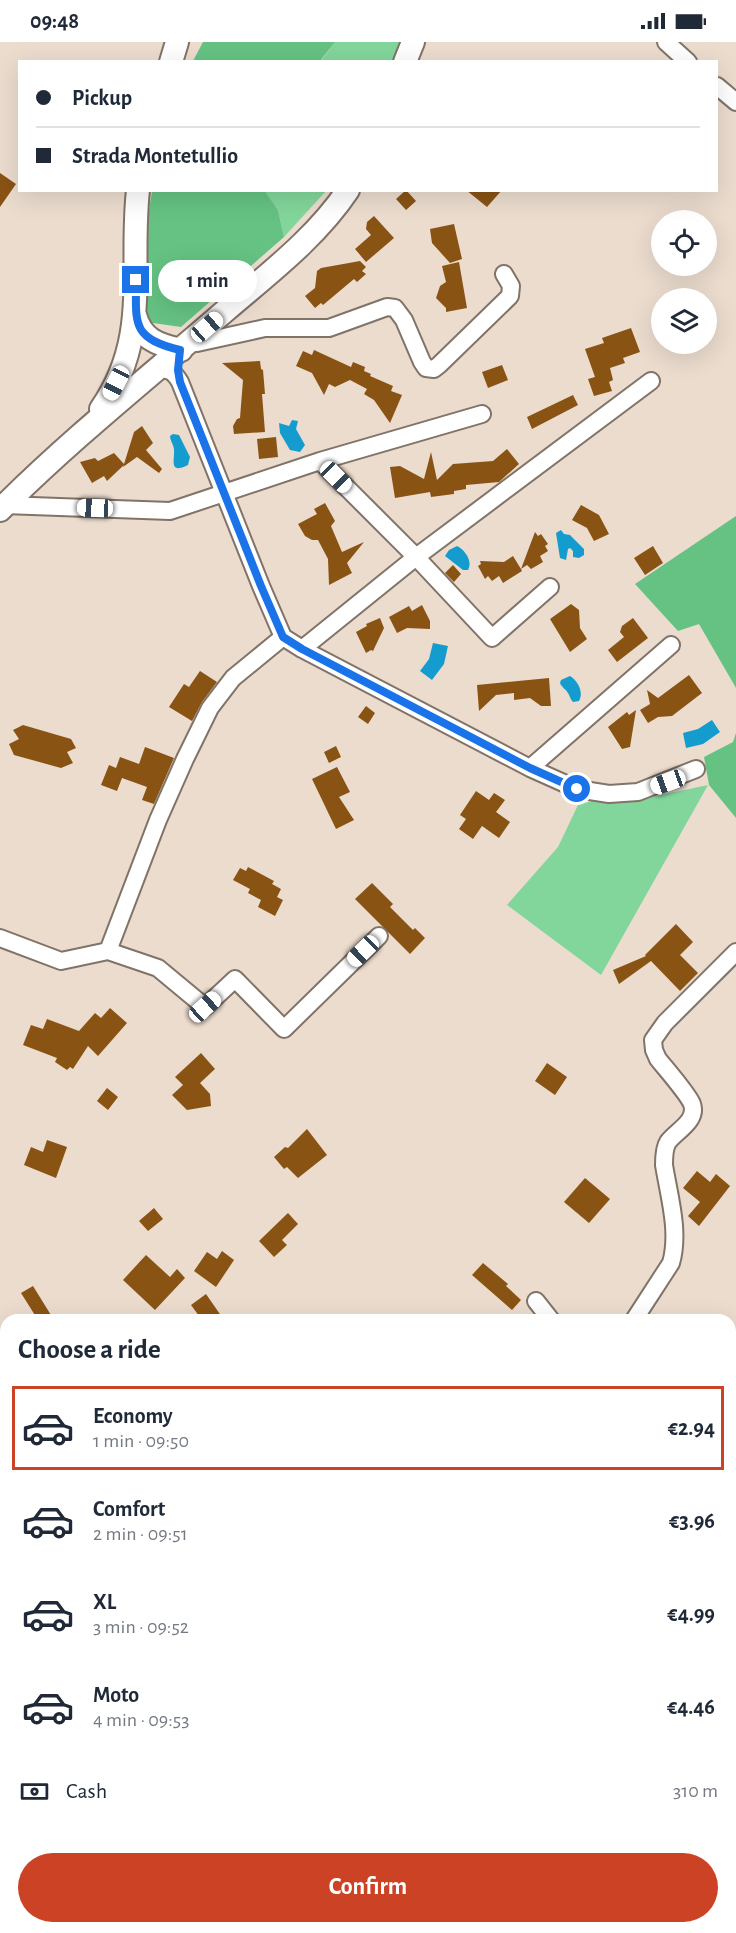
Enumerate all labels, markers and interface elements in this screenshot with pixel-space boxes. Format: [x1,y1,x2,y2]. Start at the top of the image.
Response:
text: 09:48 [30,10,79,32]
text: Pickup [72,87,132,109]
text: Strada Montetullio [72,145,238,167]
map controls [651,210,717,354]
button: locate [651,210,717,276]
callout: 1 min [157,259,256,301]
route end [122,266,149,293]
text: 1 min [186,271,229,291]
button: layers [651,288,717,354]
car [188,308,226,346]
car [100,363,132,403]
car [317,458,355,496]
car [77,498,113,518]
car [648,767,688,797]
route start [563,775,590,802]
car [344,932,382,970]
car [186,988,224,1026]
text: Choose a ride [18,1336,161,1363]
icon: car [21,1401,75,1455]
text: Economy [93,1405,173,1427]
text: €2.94 [668,1417,715,1439]
text: 1 min · 09:50 [93,1431,189,1451]
icon: car [21,1494,75,1548]
text: Comfort [93,1498,165,1520]
text: €3.96 [669,1510,715,1532]
text: 2 min · 09:51 [93,1524,188,1544]
icon: car [21,1587,75,1641]
text: XL [93,1591,116,1613]
text: €4.99 [667,1603,715,1625]
text: 3 min · 09:52 [93,1617,189,1637]
icon: car [21,1680,75,1734]
text: Moto [93,1684,139,1706]
text: €4.46 [667,1696,715,1718]
text: 4 min · 09:53 [93,1710,189,1730]
icon: cash [18,1775,51,1808]
text: Cash [66,1780,107,1802]
text: 310 m [673,1781,718,1801]
button: Confirm [18,1853,718,1922]

